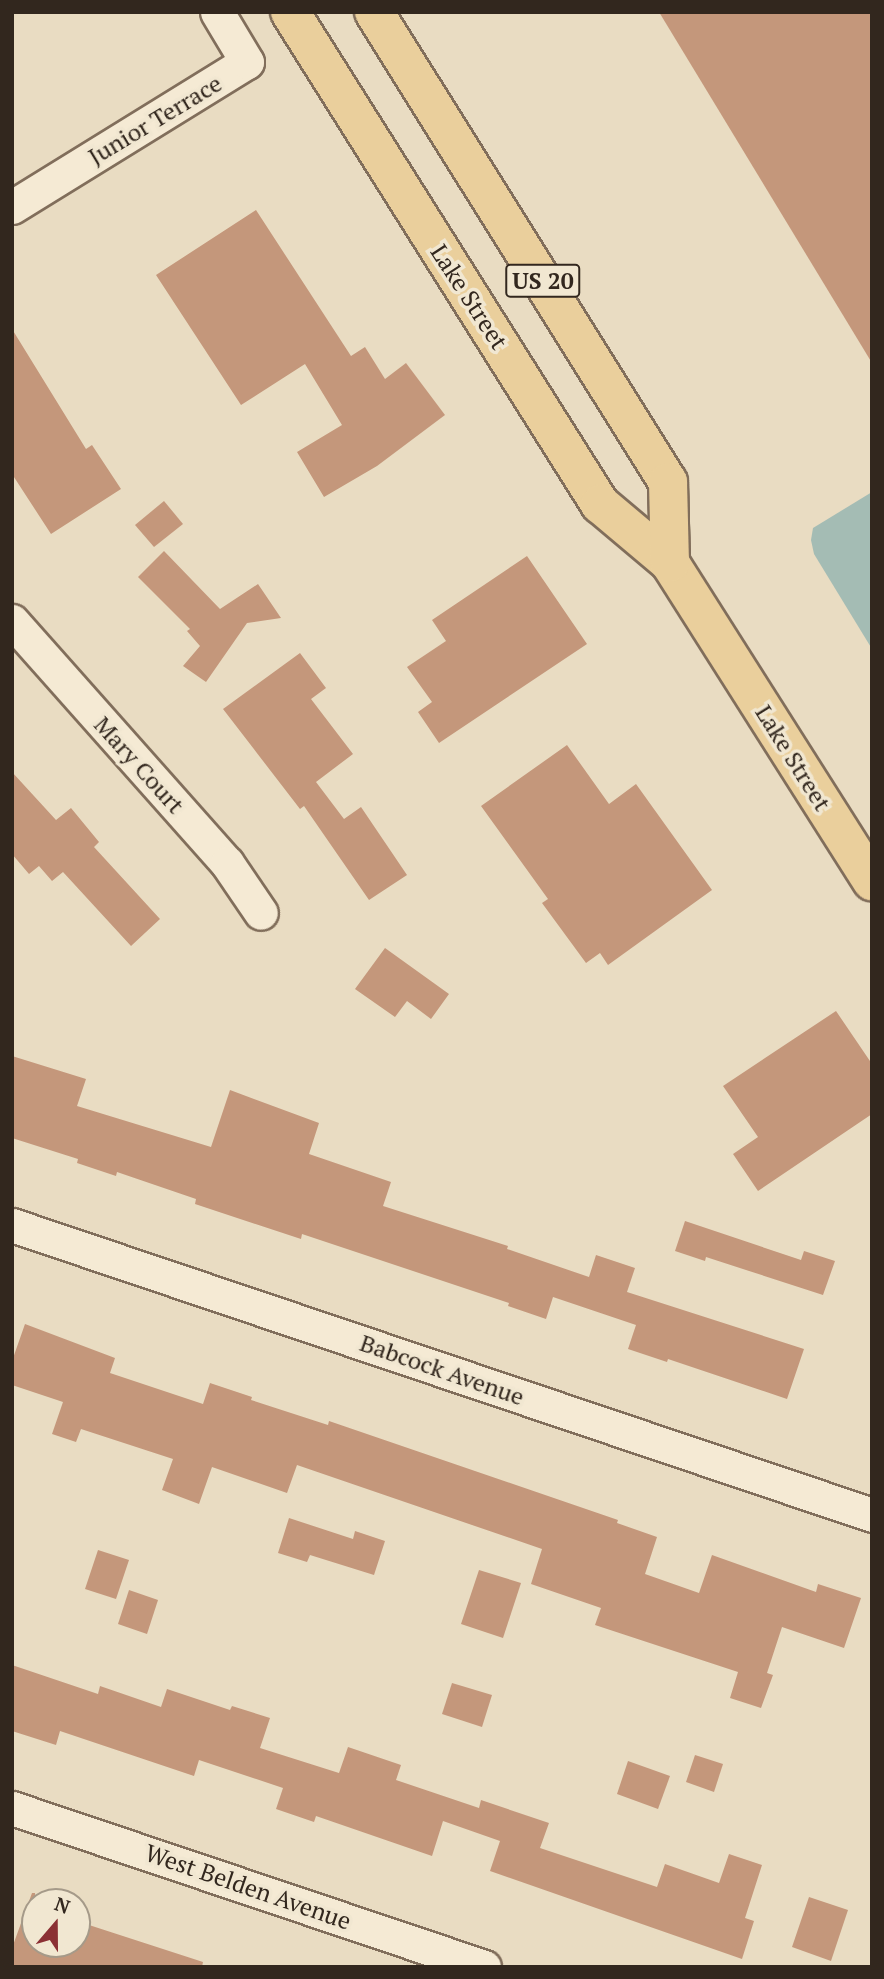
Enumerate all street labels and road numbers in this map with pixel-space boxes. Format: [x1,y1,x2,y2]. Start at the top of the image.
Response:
street label: Junior Terrace [83,69,227,171]
street label: Lake Street [424,239,514,355]
road number: US 20 [504,262,582,300]
street label: Lake Street [749,700,837,816]
street label: Mary Court [88,711,190,819]
street label: Babcock Avenue [356,1328,528,1412]
street label: West Belden Avenue [141,1838,355,1936]

